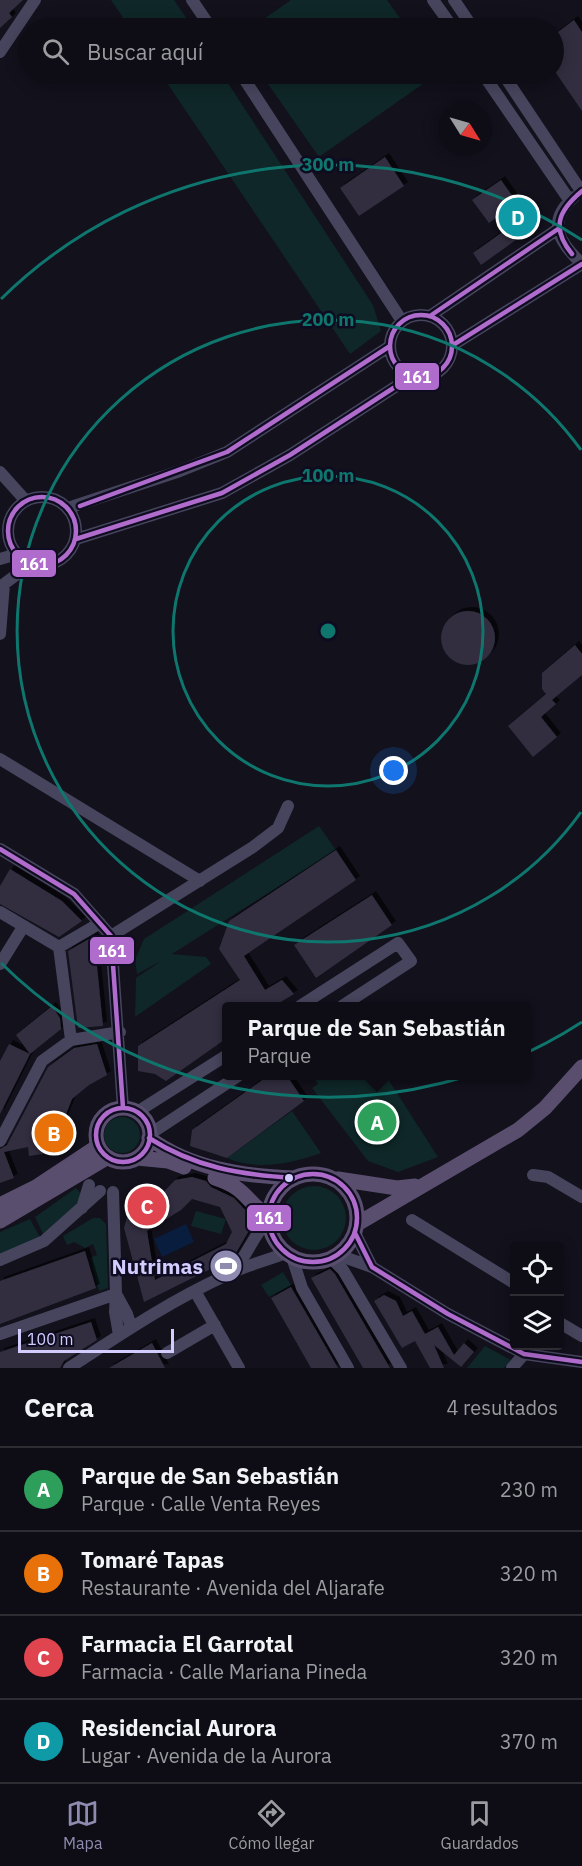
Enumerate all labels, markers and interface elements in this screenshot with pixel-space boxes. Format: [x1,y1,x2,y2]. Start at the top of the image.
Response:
search box [18,18,564,84]
icon: search [39,35,72,68]
text: Buscar aquí [87,37,203,66]
north arrow [438,102,492,156]
text: 300 m [302,153,354,176]
pin: D [498,194,538,240]
text: 200 m [302,308,354,331]
line badge: 161 [394,362,440,391]
text: 161 [403,367,432,387]
text: 100 m [302,464,354,487]
line badge: 161 [11,549,57,578]
text: 161 [20,554,49,574]
centre of rings [318,621,338,641]
your location [379,756,408,785]
line badge: 161 [89,936,135,965]
text: 161 [98,941,127,961]
popup [222,1002,531,1080]
text: Parque de San Sebastián [247,1013,506,1042]
text: Parque [247,1042,311,1069]
pin: A [358,1100,397,1144]
pin: B [34,1110,74,1156]
unlabelled marker [283,1172,295,1184]
pin: C [128,1184,166,1228]
line badge: 161 [246,1204,292,1232]
text: 161 [255,1208,284,1228]
map controls [510,1242,564,1350]
button: locate [510,1242,564,1296]
sports icon: Nutrimas [208,1248,244,1284]
place label: Nutrimas [111,1252,203,1280]
button: layers [510,1296,564,1350]
scale bar [18,1326,174,1354]
text: 100 m [27,1329,74,1349]
text: Cerca [24,1390,94,1424]
text: 4 resultados [446,1394,558,1421]
text: Parque de San Sebastián [81,1461,339,1490]
text: A [37,1476,50,1503]
text: 230 m [500,1476,558,1503]
text: Parque · Calle Venta Reyes [81,1490,321,1517]
text: Tomaré Tapas [81,1545,224,1574]
text: B [37,1560,50,1587]
text: 320 m [500,1560,558,1587]
text: Restaurante · Avenida del Aljarafe [81,1574,385,1601]
text: Farmacia El Garrotal [81,1629,293,1658]
text: C [37,1644,50,1671]
text: 320 m [500,1644,558,1671]
text: Farmacia · Calle Mariana Pineda [81,1658,367,1685]
text: Residencial Aurora [81,1713,277,1742]
text: D [37,1728,50,1755]
text: 370 m [500,1728,558,1755]
text: Lugar · Avenida de la Aurora [81,1742,332,1769]
tab: Mapa [63,1797,102,1853]
tab: Cómo llegar [229,1797,314,1853]
tab: Guardados [441,1797,519,1853]

